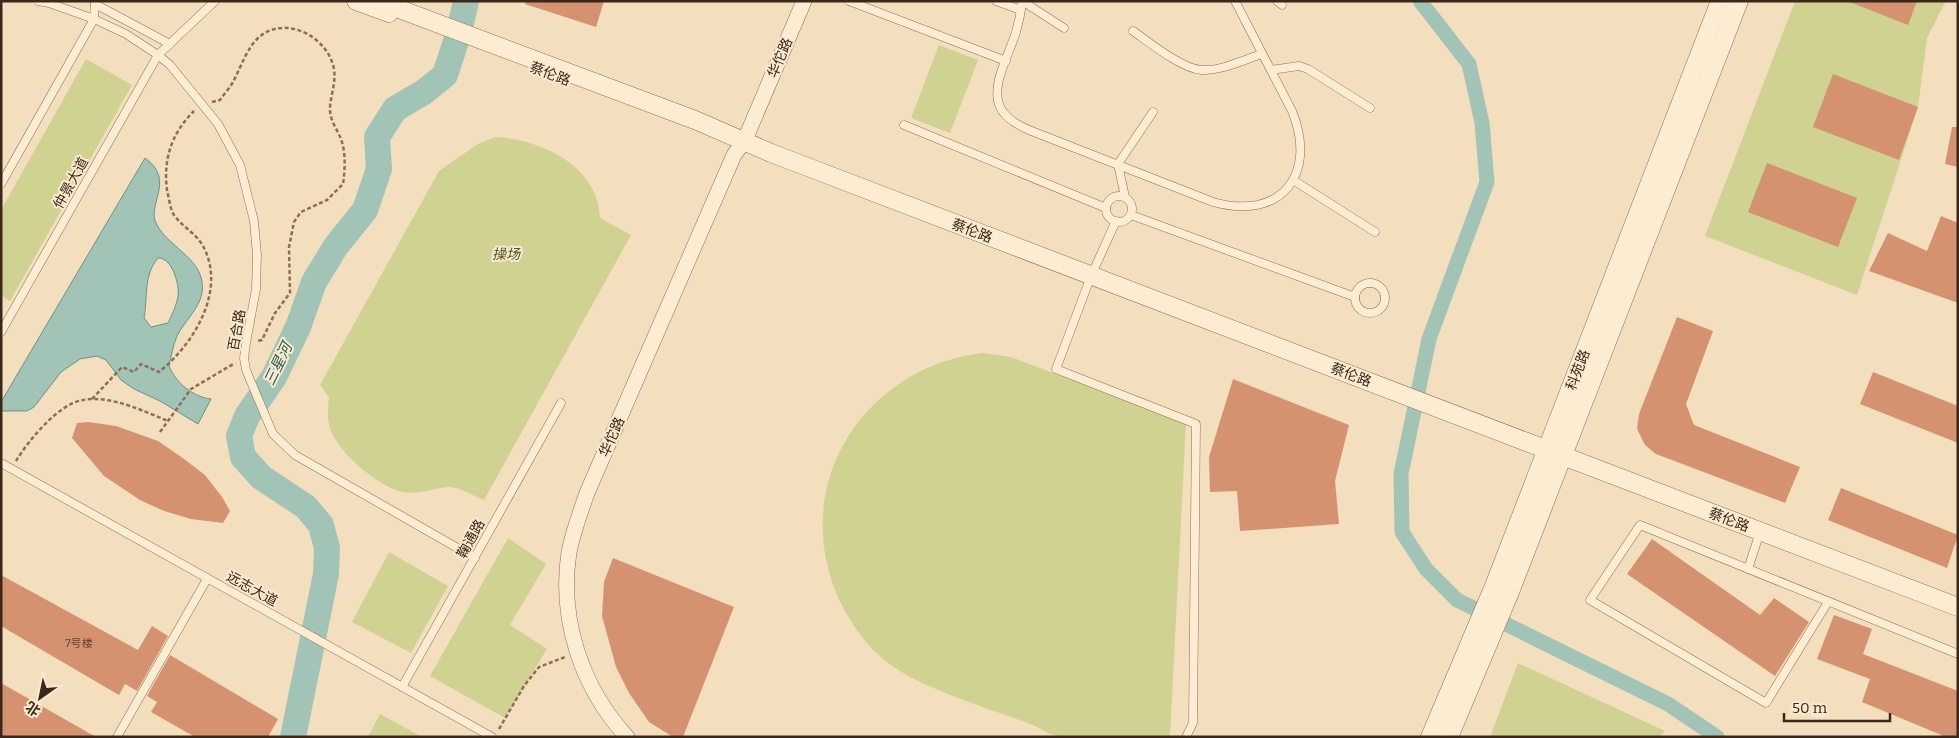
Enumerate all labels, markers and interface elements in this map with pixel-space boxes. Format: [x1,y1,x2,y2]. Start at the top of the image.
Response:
street label: 华佗路 [764,35,796,81]
street label: 蔡伦路 [527,59,573,89]
street label: 仲景大道 [50,154,92,212]
street label: 蔡伦路 [949,216,995,246]
park label: 操场 [492,246,521,263]
street label: 百合路 [225,308,249,352]
water label: 三星河 [260,337,297,388]
street label: 科苑路 [1563,347,1593,393]
street label: 蔡伦路 [1328,360,1374,390]
street label: 华佗路 [596,414,628,460]
street label: 蔡伦路 [1706,505,1752,535]
street label: 鞠通路 [453,517,489,561]
street label: 远志大道 [223,568,281,610]
house number: 7号楼 [65,637,93,650]
north arrow [15,673,65,723]
scale bar [1784,690,1890,722]
text: 北 [23,698,44,719]
text: 50 m [1792,699,1828,717]

